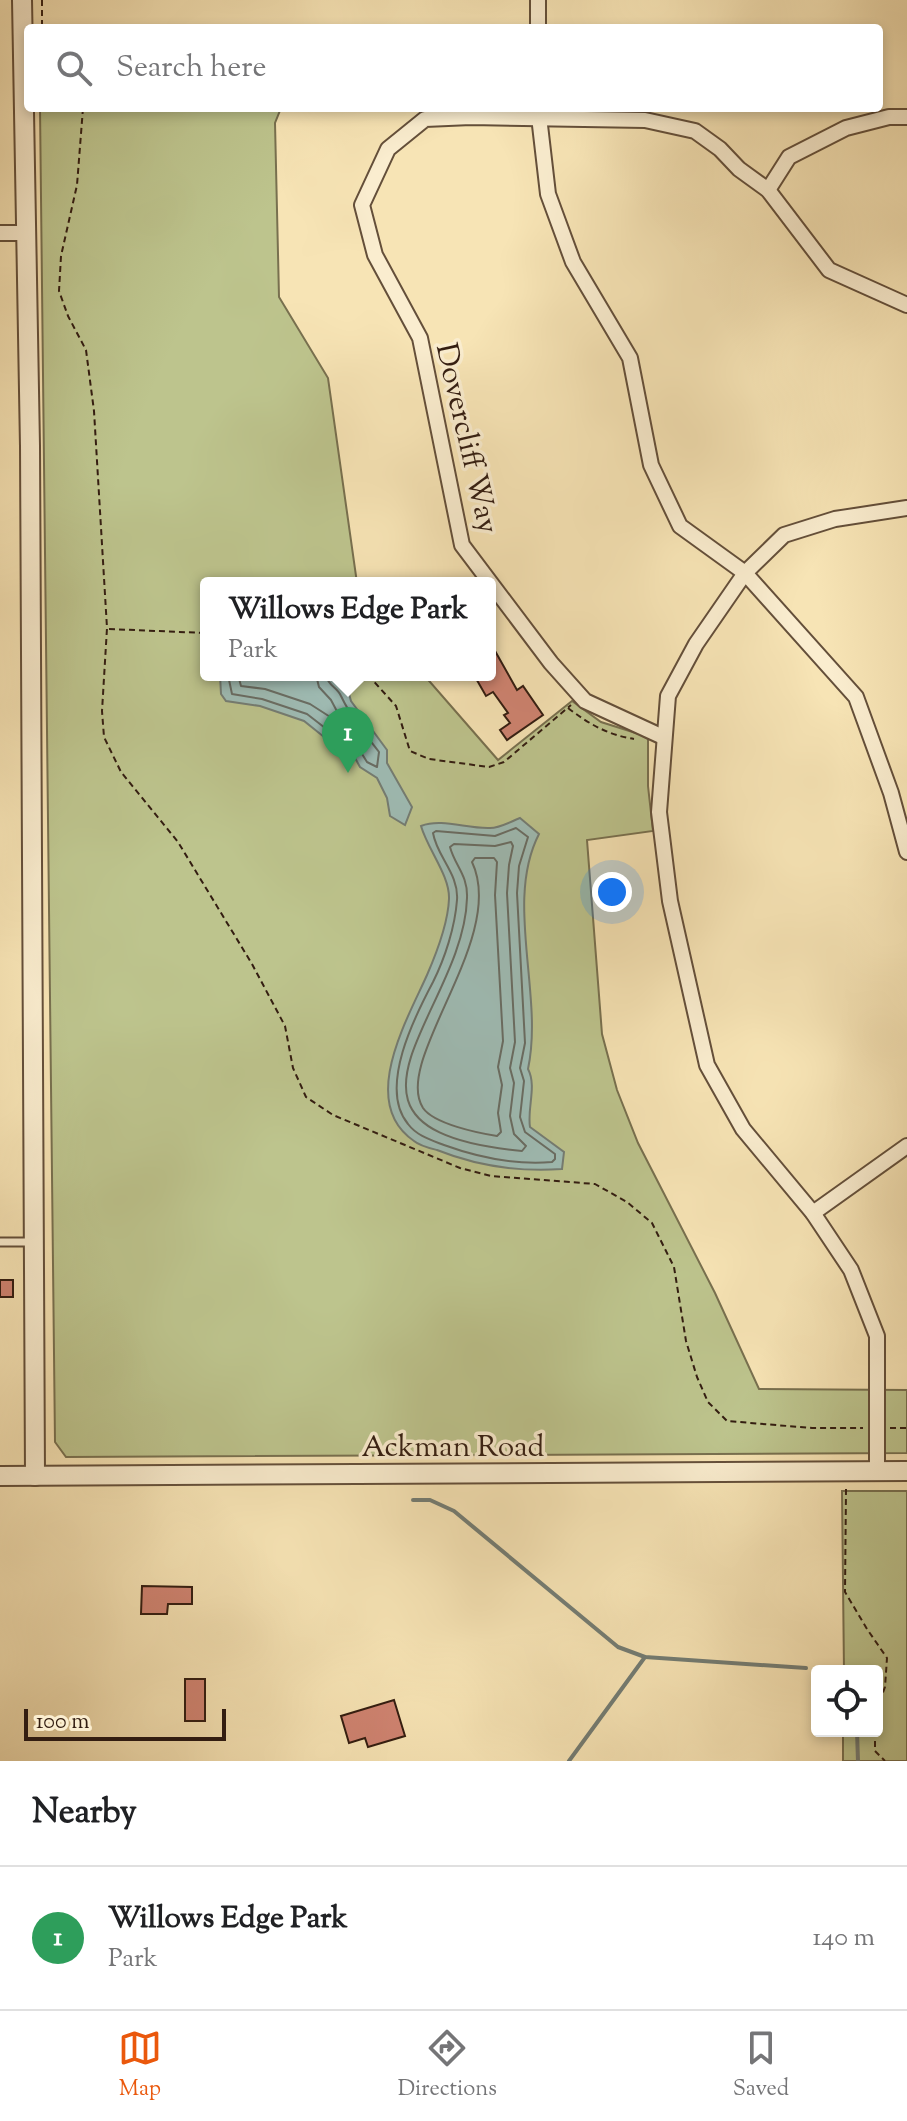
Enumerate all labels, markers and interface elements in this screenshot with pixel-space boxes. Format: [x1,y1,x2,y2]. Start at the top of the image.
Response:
search box [24,24,883,112]
icon: search [52,46,96,90]
text: Search here [116,47,266,90]
street label: Dovercliff Way [423,339,508,538]
popup [200,577,496,681]
text: Willows Edge Park [228,589,468,632]
text: Park [228,632,278,669]
pin: 1 [322,707,374,773]
your location [592,872,632,912]
street label: Ackman Road [362,1427,544,1470]
map controls [811,1665,883,1737]
button: locate [811,1665,883,1737]
scale bar [24,1705,226,1741]
text: 100 m [36,1707,89,1739]
text: Nearby [32,1789,137,1838]
text: Willows Edge Park [108,1898,348,1941]
text: 1 [54,1920,62,1957]
text: 140 m [812,1920,875,1957]
text: Park [108,1941,158,1978]
tab: Map [118,2026,162,2106]
tab: Directions [398,2026,497,2106]
tab: Saved [733,2026,789,2106]

